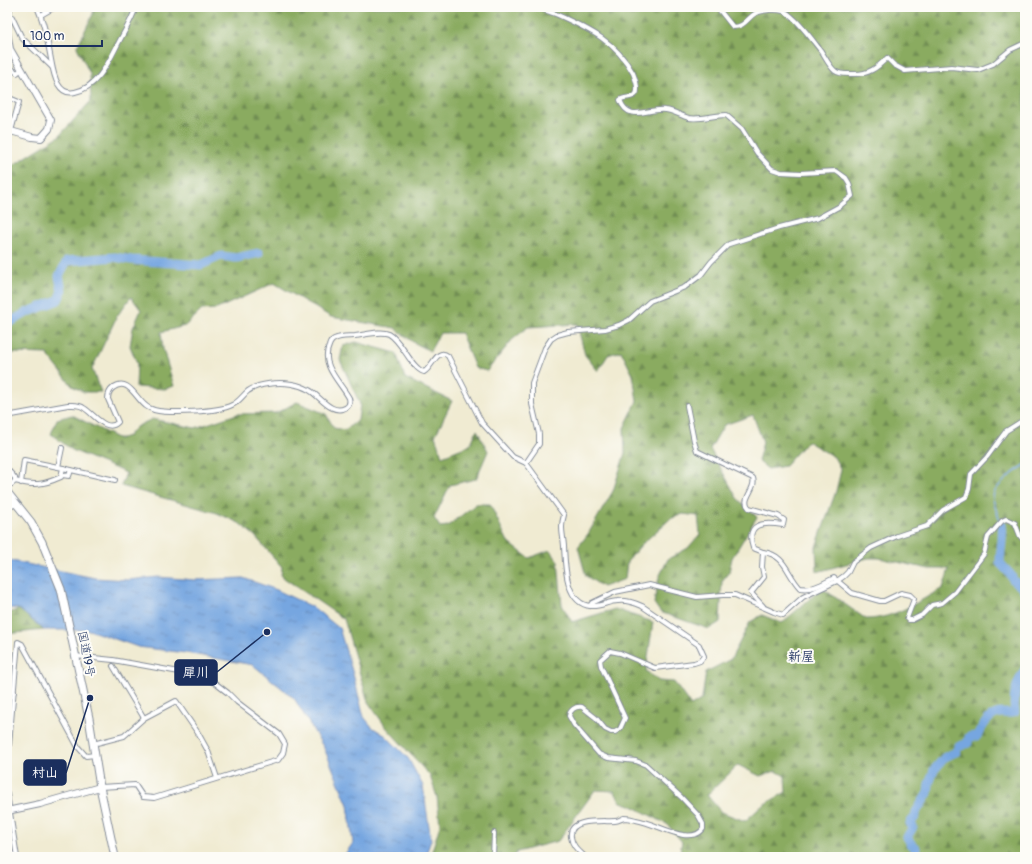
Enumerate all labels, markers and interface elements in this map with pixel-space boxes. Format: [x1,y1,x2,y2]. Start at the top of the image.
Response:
scale bar [24,22,102,48]
text: 100 m [30,29,65,44]
street label: 国道19号 [74,630,98,678]
district label: 新屋 [788,649,814,665]
callout: 犀川 [175,660,217,685]
text: 犀川 [183,665,209,681]
callout: 村山 [24,760,66,785]
text: 村山 [32,765,58,781]

